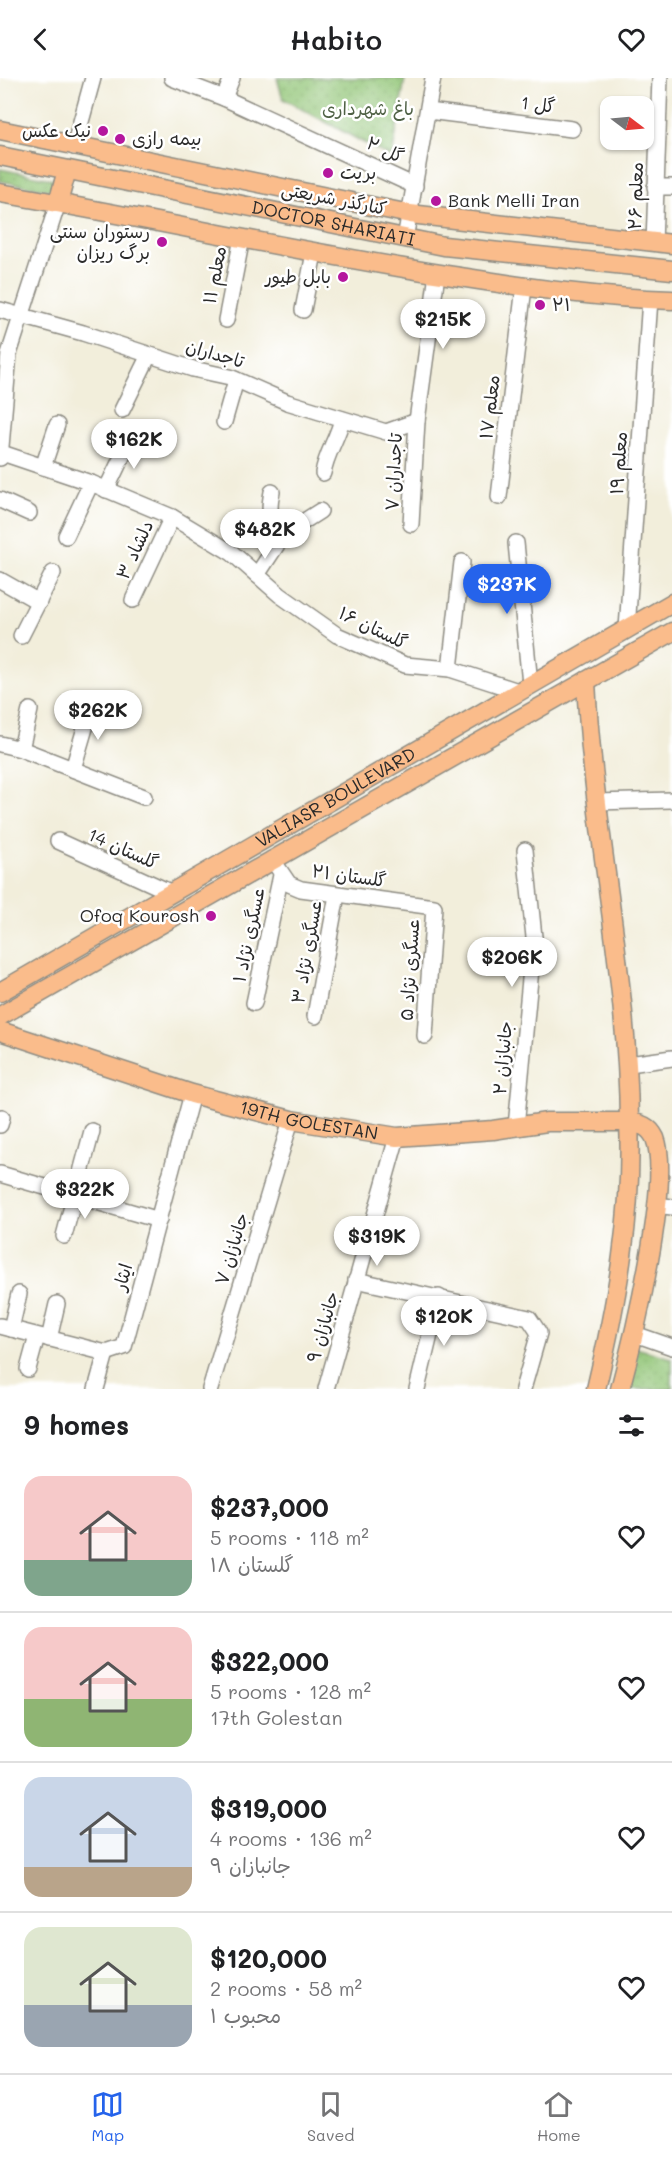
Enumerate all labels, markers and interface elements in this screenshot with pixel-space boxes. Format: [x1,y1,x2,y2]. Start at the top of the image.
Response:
text: Habito [290,22,382,57]
icon: back [24,23,57,56]
icon: heart [615,23,648,56]
street label: گل 1 [520,90,557,118]
park label: باغ شهرداری [322,96,414,121]
north arrow [600,96,654,150]
map controls [600,96,654,150]
place label: نیک عکس [22,118,91,142]
marker: نیک عکس [96,124,110,138]
place label: بیمه رازی [132,126,201,150]
street label: گل ۲ [363,130,408,168]
marker: بیمه رازی [113,132,127,146]
place label: بریت [340,160,376,184]
street label: معلم ۲۶ [622,161,651,231]
marker: بریت [321,166,335,180]
street label: کنارگذر شریعتی [279,176,389,220]
place label: Bank Melli Iran [448,188,580,212]
street label: DOCTOR SHARIATI [250,194,417,251]
marker: Bank Melli Iran [429,194,443,208]
place label: رستوران سنتی برگ ریزان [50,219,150,264]
marker: رستوران سنتی برگ ریزان [155,235,169,249]
street label: معلم ۱۱ [197,244,234,306]
place label: بابل طیور [263,264,331,288]
marker: بابل طیور [336,270,350,284]
place label: ۲۱ [552,292,571,316]
marker: ۲۱ [533,298,547,312]
pin: $215K [401,299,485,350]
text: $215K [414,305,472,331]
street label: تاجداران [183,333,248,373]
street label: معلم ۱۷ [473,373,508,441]
pin: $162K [92,419,176,470]
text: $162K [105,425,163,451]
street label: معلم ۱۹ [604,431,635,495]
street label: تاجداران ۷ [379,432,407,512]
pin: $482K [223,509,307,560]
text: $482K [234,515,296,541]
street label: دلشاد ۳ [110,516,158,583]
pin: $237K [465,564,549,615]
text: $237K [477,570,537,596]
street label: گلستان ۱۶ [335,600,412,654]
pin: $262K [56,690,140,741]
text: $262K [68,696,128,722]
street label: VALIASR BOULEVARD [251,741,420,853]
street label: گلستان 14 [84,822,163,874]
street label: گلستان ۲۱ [310,858,388,892]
street label: عسگری نژاد ۱ [226,885,270,984]
street label: عسگری نژاد ۳ [285,898,327,1005]
place label: Ofoq Kourosh [80,903,199,927]
marker: Ofoq Kourosh [204,909,218,923]
street label: عسگری نژاد ۵ [393,918,425,1022]
pin: $206K [470,937,554,988]
text: $206K [481,943,543,969]
street label: جانبازان ۲ [487,1020,517,1096]
street label: 19TH GOLESTAN [237,1094,380,1145]
pin: $322K [43,1169,127,1220]
text: $322K [55,1175,115,1201]
street label: جانبازان ۷ [209,1210,253,1288]
pin: $319K [335,1216,419,1267]
text: $319K [348,1222,406,1248]
street label: ایثار [106,1261,137,1295]
street label: جانبازان ۹ [300,1288,344,1365]
pin: $120K [402,1296,486,1347]
text: $120K [415,1302,473,1328]
text: 9 homes [24,1408,129,1442]
icon: filters [615,1409,648,1442]
text: $237,000 [210,1490,329,1524]
icon: home [72,1500,144,1572]
icon: heart [615,1520,648,1553]
text: 5 rooms · 118 m² [210,1524,369,1550]
text: گلستان ۱۸ [210,1551,294,1577]
text: $322,000 [210,1644,329,1678]
icon: home [72,1651,144,1723]
icon: heart [615,1671,648,1704]
text: 5 rooms · 128 m² [210,1678,371,1704]
text: 17th Golestan [210,1704,343,1730]
text: $319,000 [210,1791,327,1825]
icon: home [72,1801,144,1873]
icon: heart [615,1821,648,1854]
text: 4 rooms · 136 m² [210,1825,372,1851]
text: جانبازان ۹ [210,1852,291,1878]
text: $120,000 [210,1941,327,1975]
icon: home [72,1951,144,2023]
icon: heart [615,1971,648,2004]
text: 2 rooms · 58 m² [210,1975,362,2001]
text: محبوب ۱ [210,2002,281,2028]
tab: Map [91,2088,124,2145]
tab: Saved [307,2088,354,2145]
tab: Home [537,2088,581,2145]

